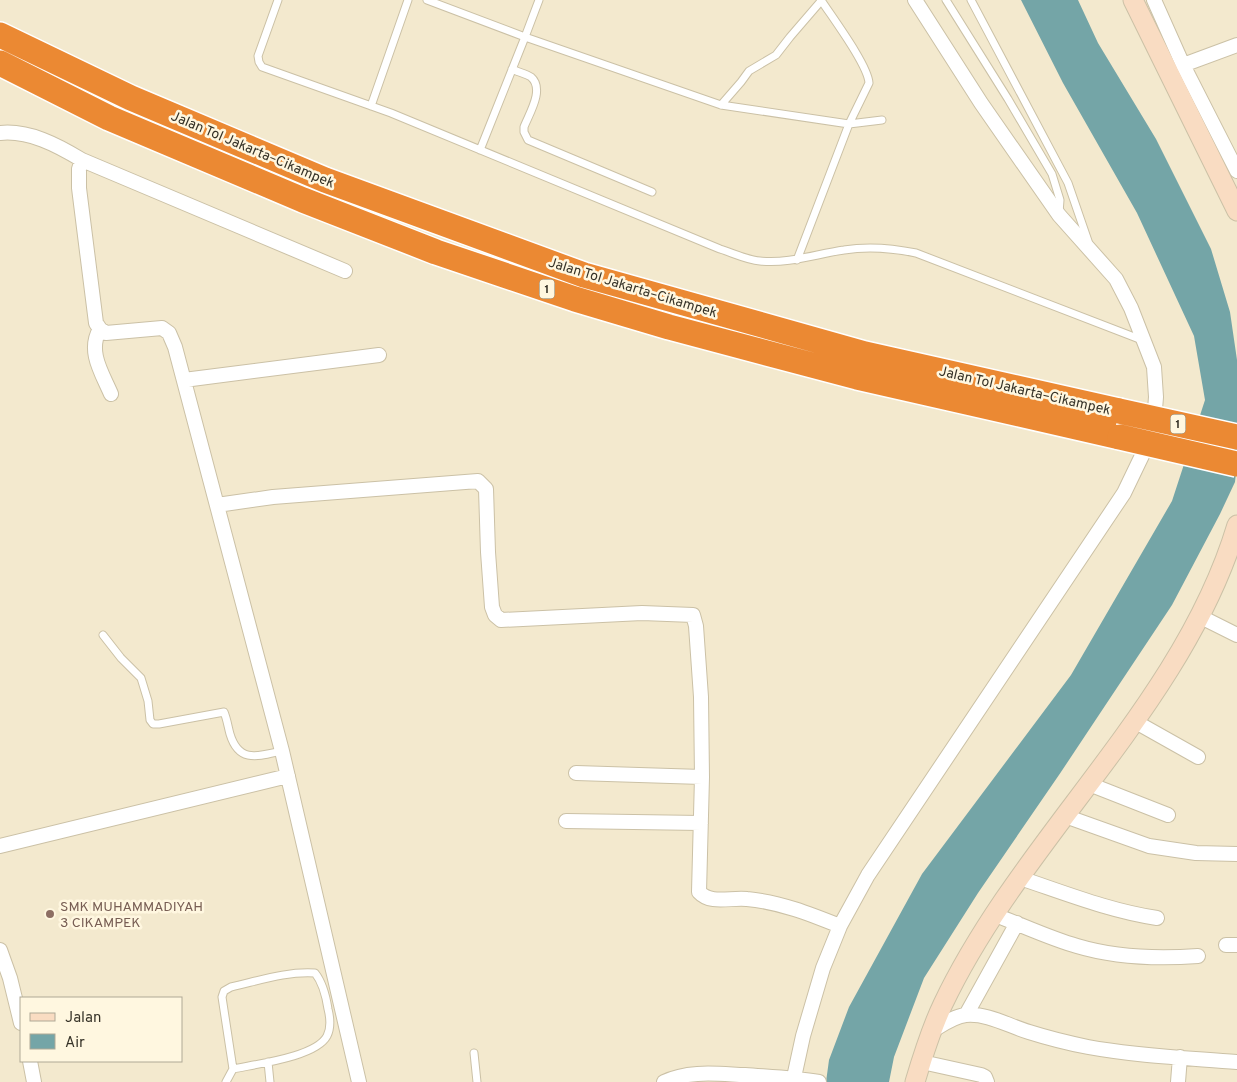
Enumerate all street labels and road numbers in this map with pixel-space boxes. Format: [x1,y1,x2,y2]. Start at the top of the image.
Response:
street label: Jalan Tol Jakarta–Cikampek [168,108,337,193]
street label: Jalan Tol Jakarta–Cikampek [546,255,719,322]
road number: 1 [540,280,554,298]
street label: Jalan Tol Jakarta–Cikampek [937,363,1112,420]
road number: 1 [1170,414,1186,434]

